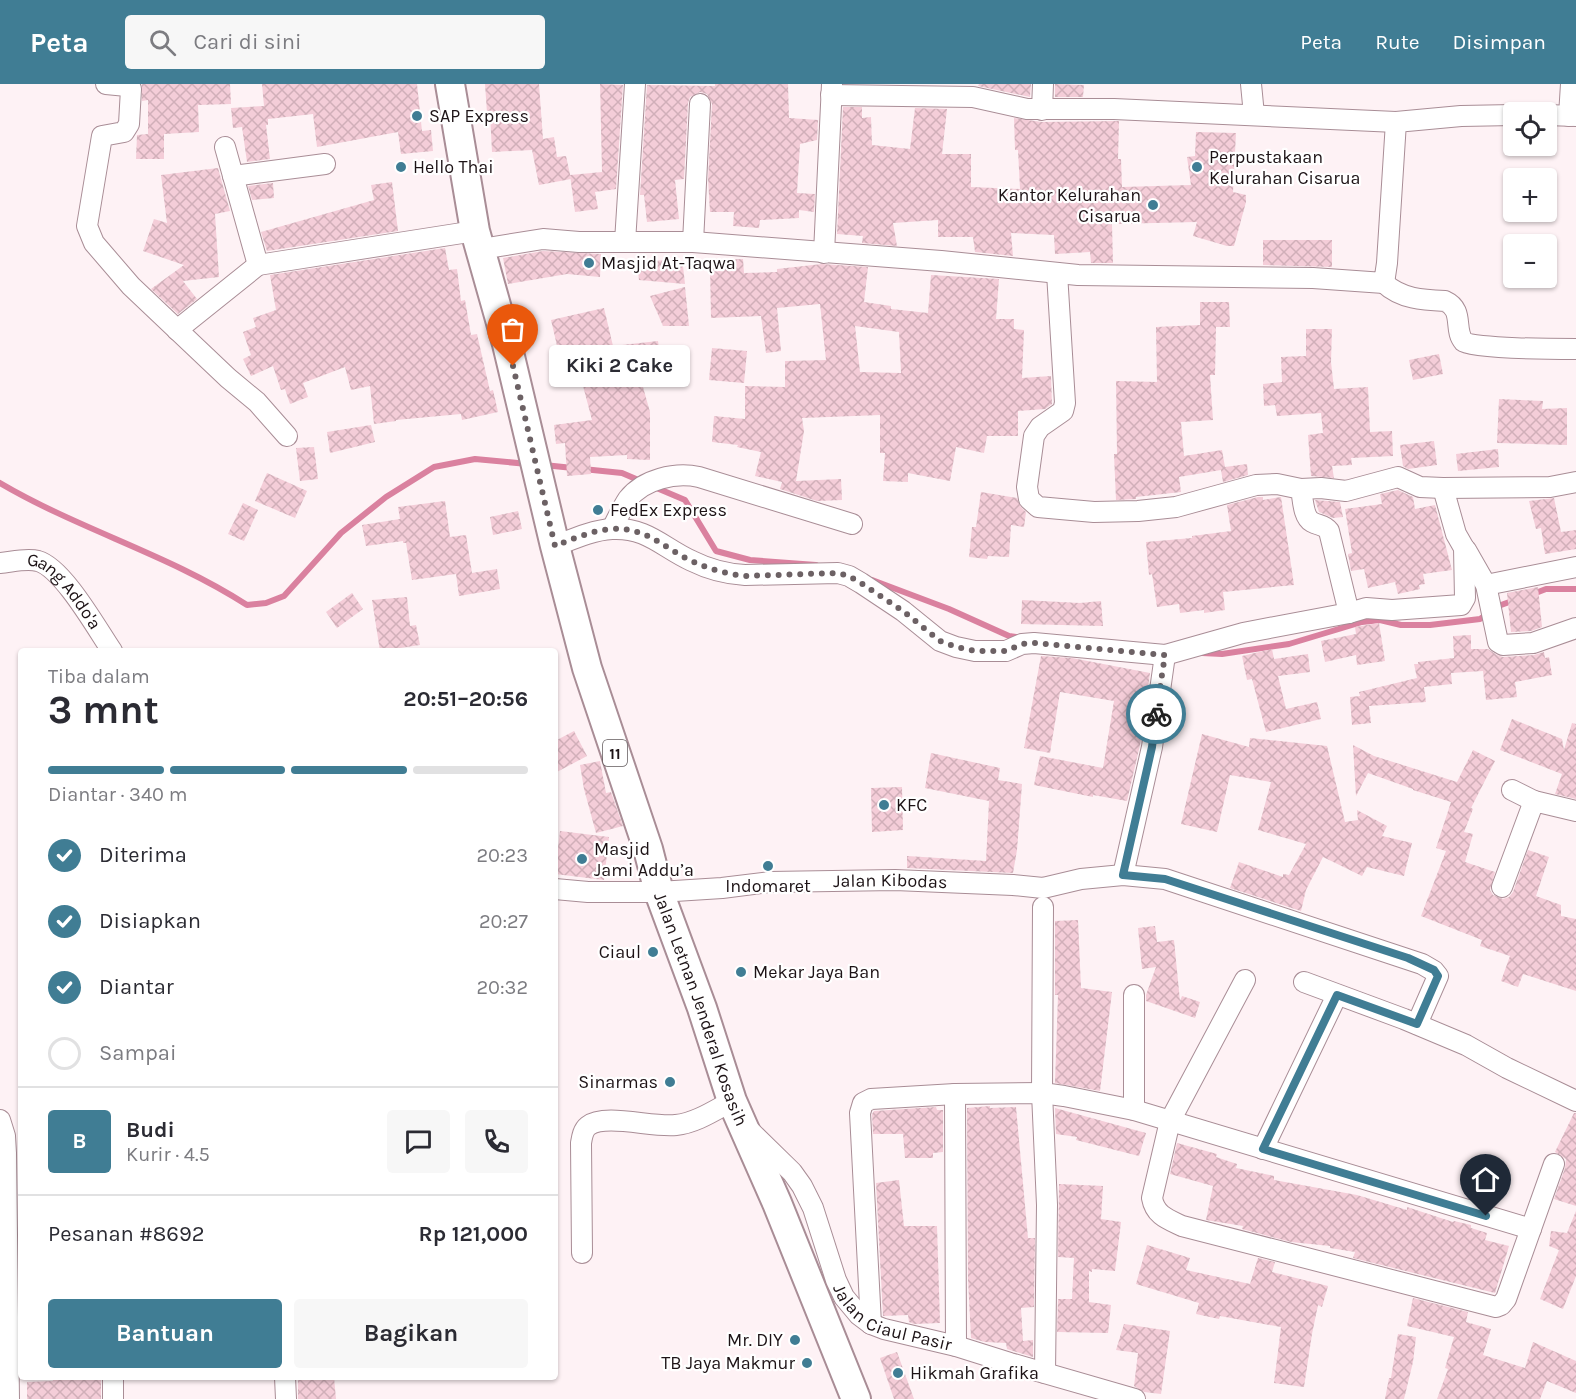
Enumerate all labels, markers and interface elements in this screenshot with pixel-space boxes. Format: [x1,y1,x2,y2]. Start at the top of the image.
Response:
search box [125,15,545,69]
text: Peta [30,26,89,59]
icon: search [146,26,179,59]
text: Cari di sini [194,29,302,55]
text: Peta [1300,30,1342,54]
text: Rute [1375,30,1419,54]
text: Disimpan [1452,30,1546,54]
map controls [1503,102,1557,288]
button: locate [1503,102,1557,156]
place label: SAP Express [429,105,529,127]
marker: SAP Express [410,109,424,123]
place label: Perpustakaan Kelurahan Cisarua [1209,146,1361,189]
place label: Hello Thai [413,156,494,178]
marker: Hello Thai [394,160,408,174]
marker: Perpustakaan Kelurahan Cisarua [1190,160,1204,174]
button: + [1503,168,1557,222]
place label: Kantor Kelurahan Cisarua [998,184,1141,227]
marker: Kantor Kelurahan Cisarua [1146,198,1160,212]
button: − [1503,234,1557,288]
place label: Masjid At-Taqwa [601,252,736,274]
marker: Masjid At-Taqwa [582,256,596,270]
pin [487,304,538,366]
icon: bag [496,313,529,346]
callout: Kiki 2 Cake [549,345,690,387]
text: Kiki 2 Cake [566,354,673,377]
place label: FedEx Express [610,499,727,521]
marker: FedEx Express [591,503,605,517]
street label: Gang Addo'a [26,549,106,634]
text: Tiba dalam [48,665,150,688]
courier [1126,684,1186,744]
text: 20:51–20:56 [403,686,528,712]
text: 3 mnt [48,687,159,733]
icon: bike [1140,698,1173,731]
road number: 11 [603,740,627,766]
text: Diantar · 340 m [48,783,187,806]
place label: KFC [896,794,927,816]
marker: KFC [877,798,891,812]
place label: Masjid Jami Addu’a [594,838,694,881]
icon: check [48,839,81,872]
text: Diterima [99,842,187,868]
text: 20:23 [477,844,528,867]
marker: Masjid Jami Addu’a [575,852,589,866]
marker: Indomaret [761,859,775,873]
street label: Jalan Kibodas [833,869,948,893]
place label: Indomaret [725,875,811,897]
street label: Jalan Letnan Jenderal Kosasih [649,889,753,1129]
icon: check [48,905,81,938]
text: Disiapkan [99,908,201,934]
text: 20:27 [479,910,528,933]
place label: Ciaul [599,941,641,963]
marker: Ciaul [646,945,660,959]
place label: Mekar Jaya Ban [753,961,880,983]
marker: Mekar Jaya Ban [734,965,748,979]
icon: check [48,971,81,1004]
text: Diantar [99,974,174,1000]
text: 20:32 [477,976,528,999]
text: Sampai [99,1040,177,1066]
place label: Sinarmas [578,1071,658,1093]
marker: Sinarmas [663,1075,677,1089]
button: chat [387,1110,450,1173]
button: phone [465,1110,528,1173]
text: Budi [126,1117,175,1143]
text: B [72,1128,87,1154]
text: Kurir · 4.5 [126,1143,210,1166]
pin [1460,1154,1511,1216]
icon: home [1469,1163,1502,1196]
text: Pesanan #8692 [48,1221,204,1247]
text: Rp 121,000 [419,1221,528,1247]
street label: Jalan Ciaul Pasir [828,1280,954,1356]
button: Bantuan [48,1299,282,1368]
button: Bagikan [294,1299,528,1368]
place label: Mr. DIY [727,1329,783,1351]
marker: Mr. DIY [788,1333,802,1347]
place label: TB Jaya Makmur [661,1352,795,1374]
marker: TB Jaya Makmur [800,1356,814,1370]
place label: Hikmah Grafika [910,1362,1039,1384]
marker: Hikmah Grafika [891,1366,905,1380]

